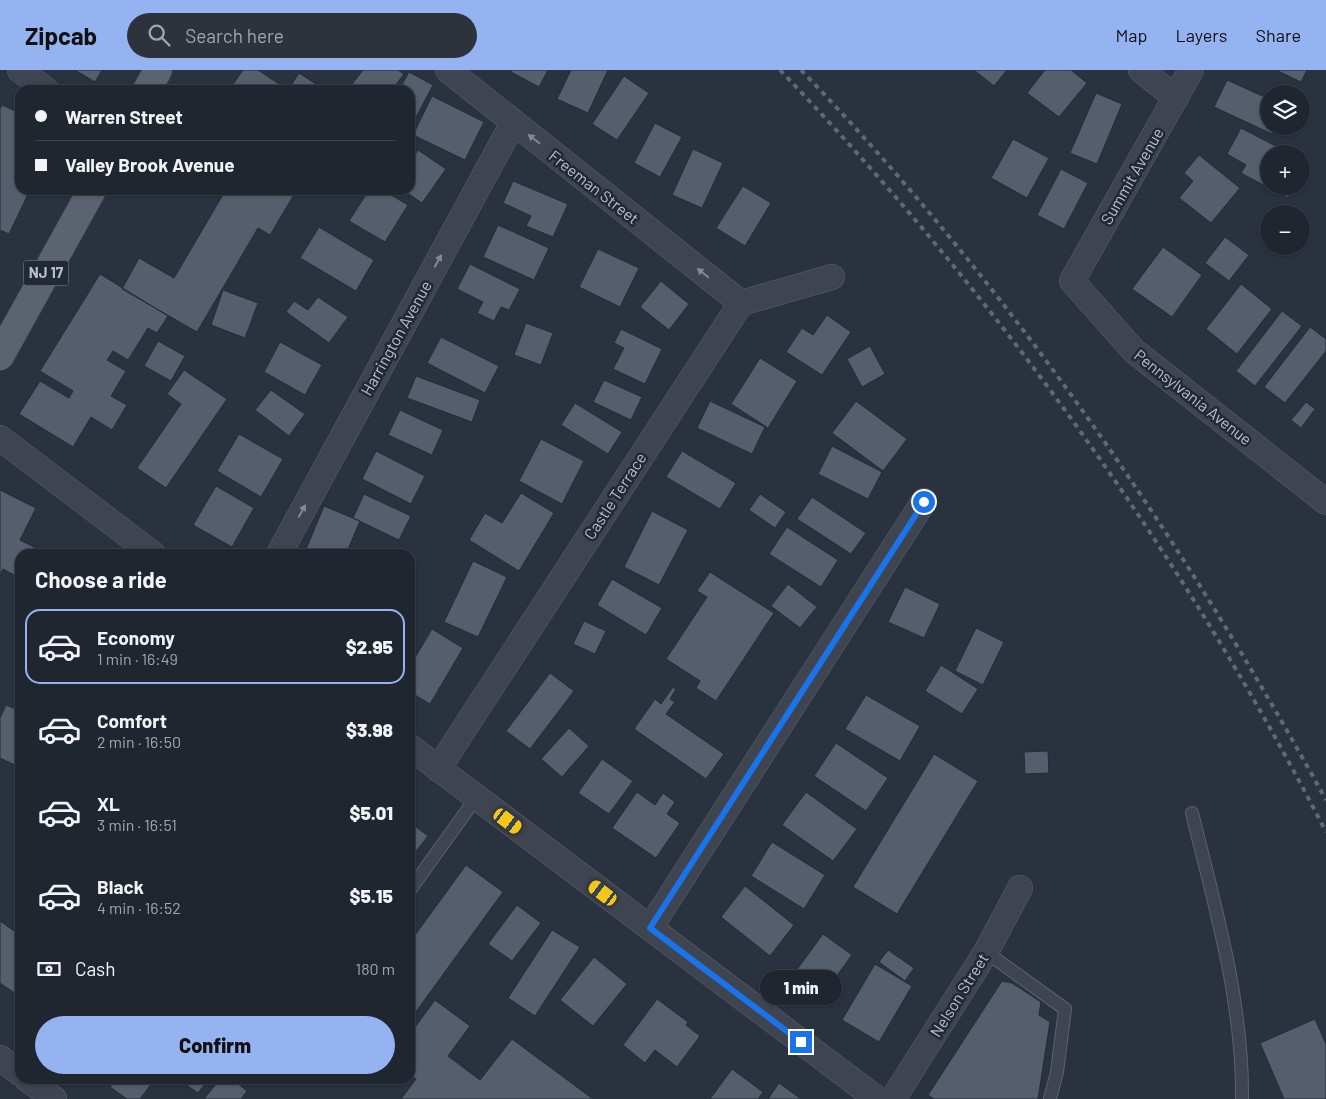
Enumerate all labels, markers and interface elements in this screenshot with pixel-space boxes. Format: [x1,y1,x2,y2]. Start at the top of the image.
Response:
search box [127,13,477,58]
text: Zipcab [25,21,97,50]
icon: search [145,21,173,49]
text: Search here [185,24,284,47]
text: Map [1115,24,1147,46]
text: Layers [1175,24,1228,46]
text: Share [1256,24,1301,46]
map controls [1260,85,1310,255]
button: layers [1260,85,1310,135]
text: Warren Street [65,105,183,128]
street label: Summit Avenue [1096,124,1167,227]
one-way arrow [528,134,541,145]
button: + [1260,145,1310,195]
street label: Freeman Street [546,146,643,228]
text: Valley Brook Avenue [65,153,235,176]
button: − [1260,205,1310,255]
one-way arrow [434,253,442,268]
road number: NJ 17 [23,260,68,286]
one-way arrow [697,267,710,278]
street label: Harrington Avenue [356,277,435,399]
street label: Pennsylvania Avenue [1131,345,1256,448]
street label: Castle Terrace [579,449,650,543]
route start [913,491,935,513]
one-way arrow [298,504,306,518]
text: Choose a ride [35,566,167,592]
icon: car [37,624,82,669]
text: Economy [97,626,175,649]
text: $2.95 [346,635,393,658]
text: 1 min · 16:49 [97,649,178,668]
icon: car [37,707,82,752]
text: Comfort [97,709,167,732]
text: $3.98 [346,718,393,741]
text: 2 min · 16:50 [97,732,181,751]
icon: car [37,790,82,835]
text: XL [97,792,120,815]
text: $5.01 [350,801,393,824]
car [491,806,524,836]
text: 3 min · 16:51 [97,815,177,834]
icon: car [37,873,82,918]
text: Black [97,875,144,898]
car [586,878,619,908]
text: $5.15 [349,884,393,907]
text: 4 min · 16:52 [97,898,181,917]
street label: Nelson Street [925,949,992,1040]
icon: cash [35,955,63,983]
text: Cash [75,957,116,980]
text: 180 m [356,959,395,978]
callout: 1 min [760,970,842,1004]
text: 1 min [783,978,819,997]
button: Confirm [35,1016,395,1074]
route end [790,1031,812,1053]

